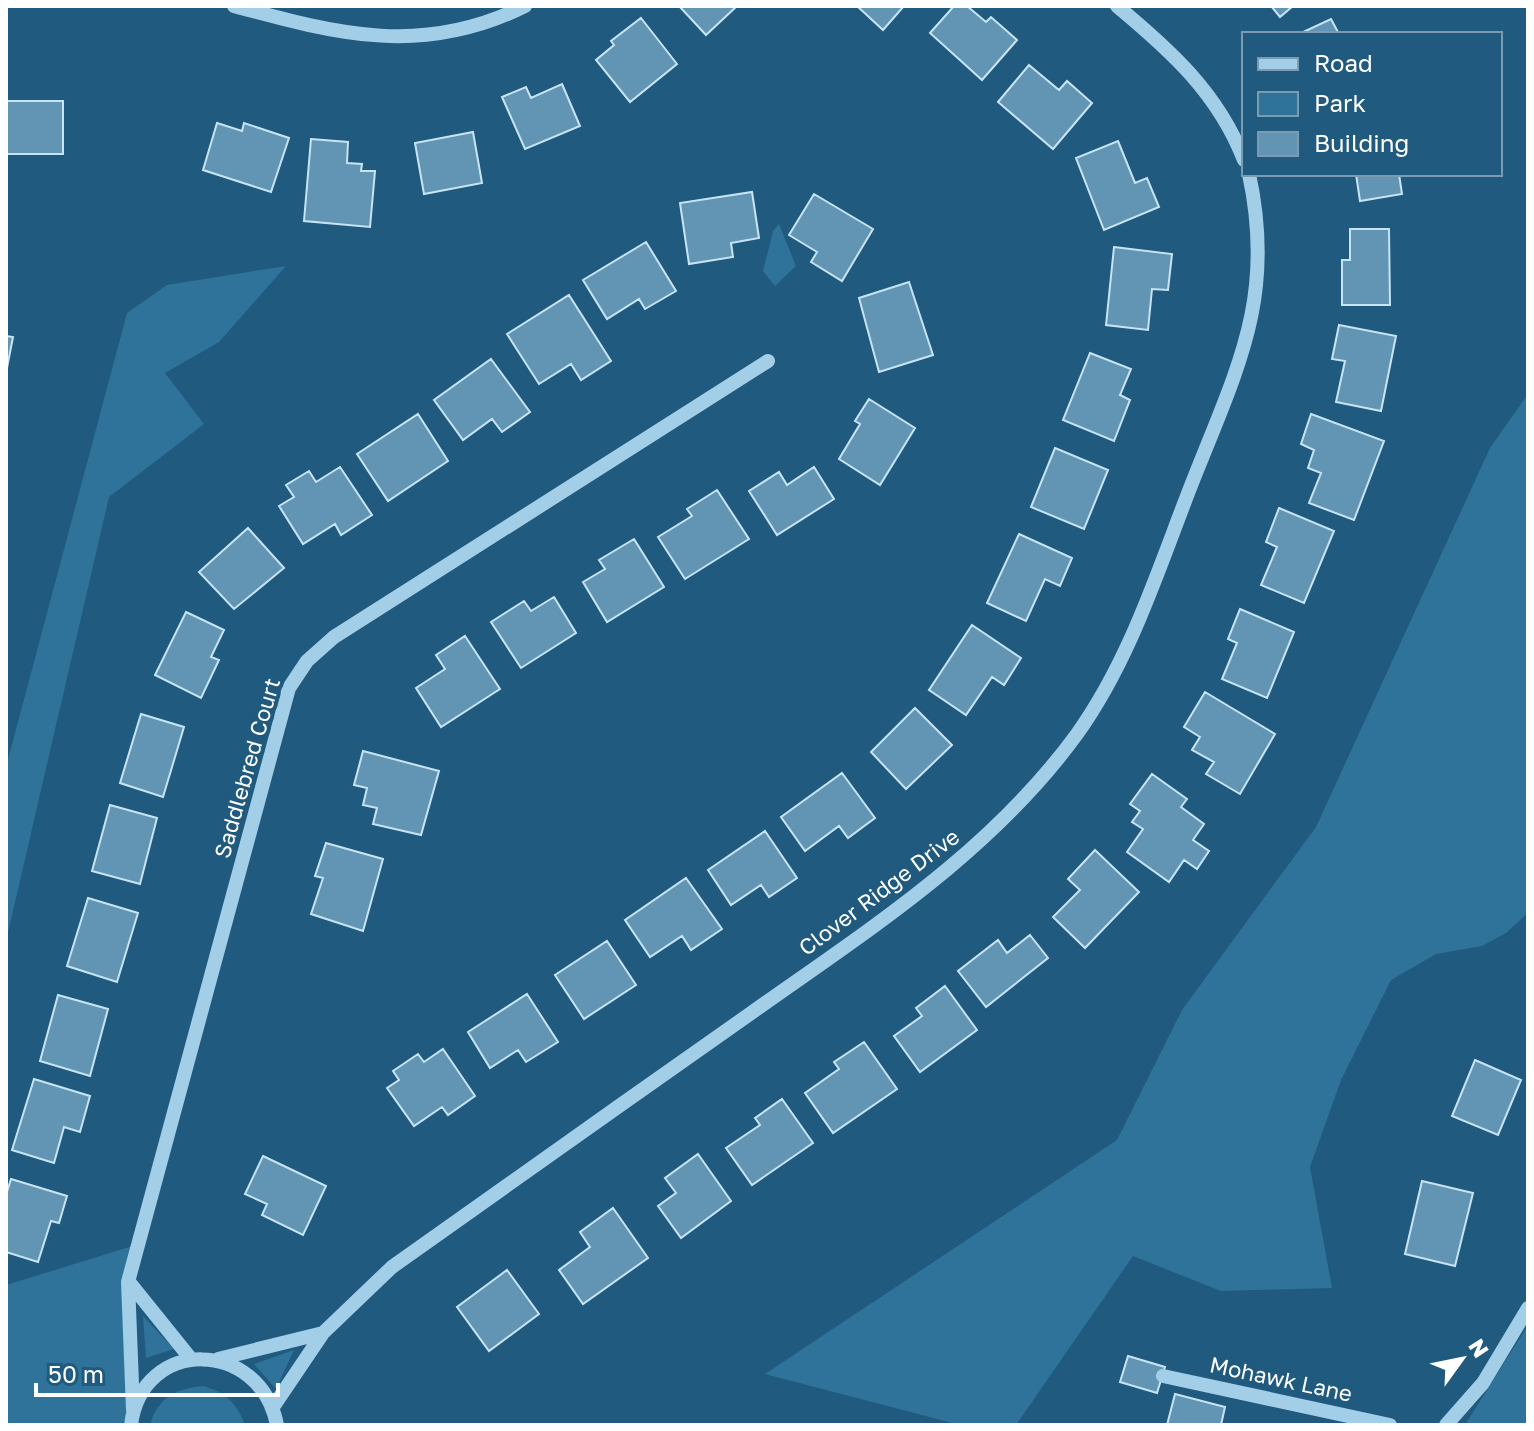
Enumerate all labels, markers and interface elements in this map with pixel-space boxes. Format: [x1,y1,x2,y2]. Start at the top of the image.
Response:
legend [1242,32,1502,176]
text: Road [1314,48,1373,77]
text: Park [1314,88,1366,117]
text: Building [1314,128,1409,157]
street label: Saddlebred Court [208,675,285,861]
street label: Clover Ridge Drive [793,822,964,961]
north arrow [1422,1319,1502,1399]
text: N [1463,1333,1495,1362]
scale bar [36,1347,278,1397]
street label: Mohawk Lane [1207,1350,1355,1407]
text: 50 m [48,1359,104,1388]

